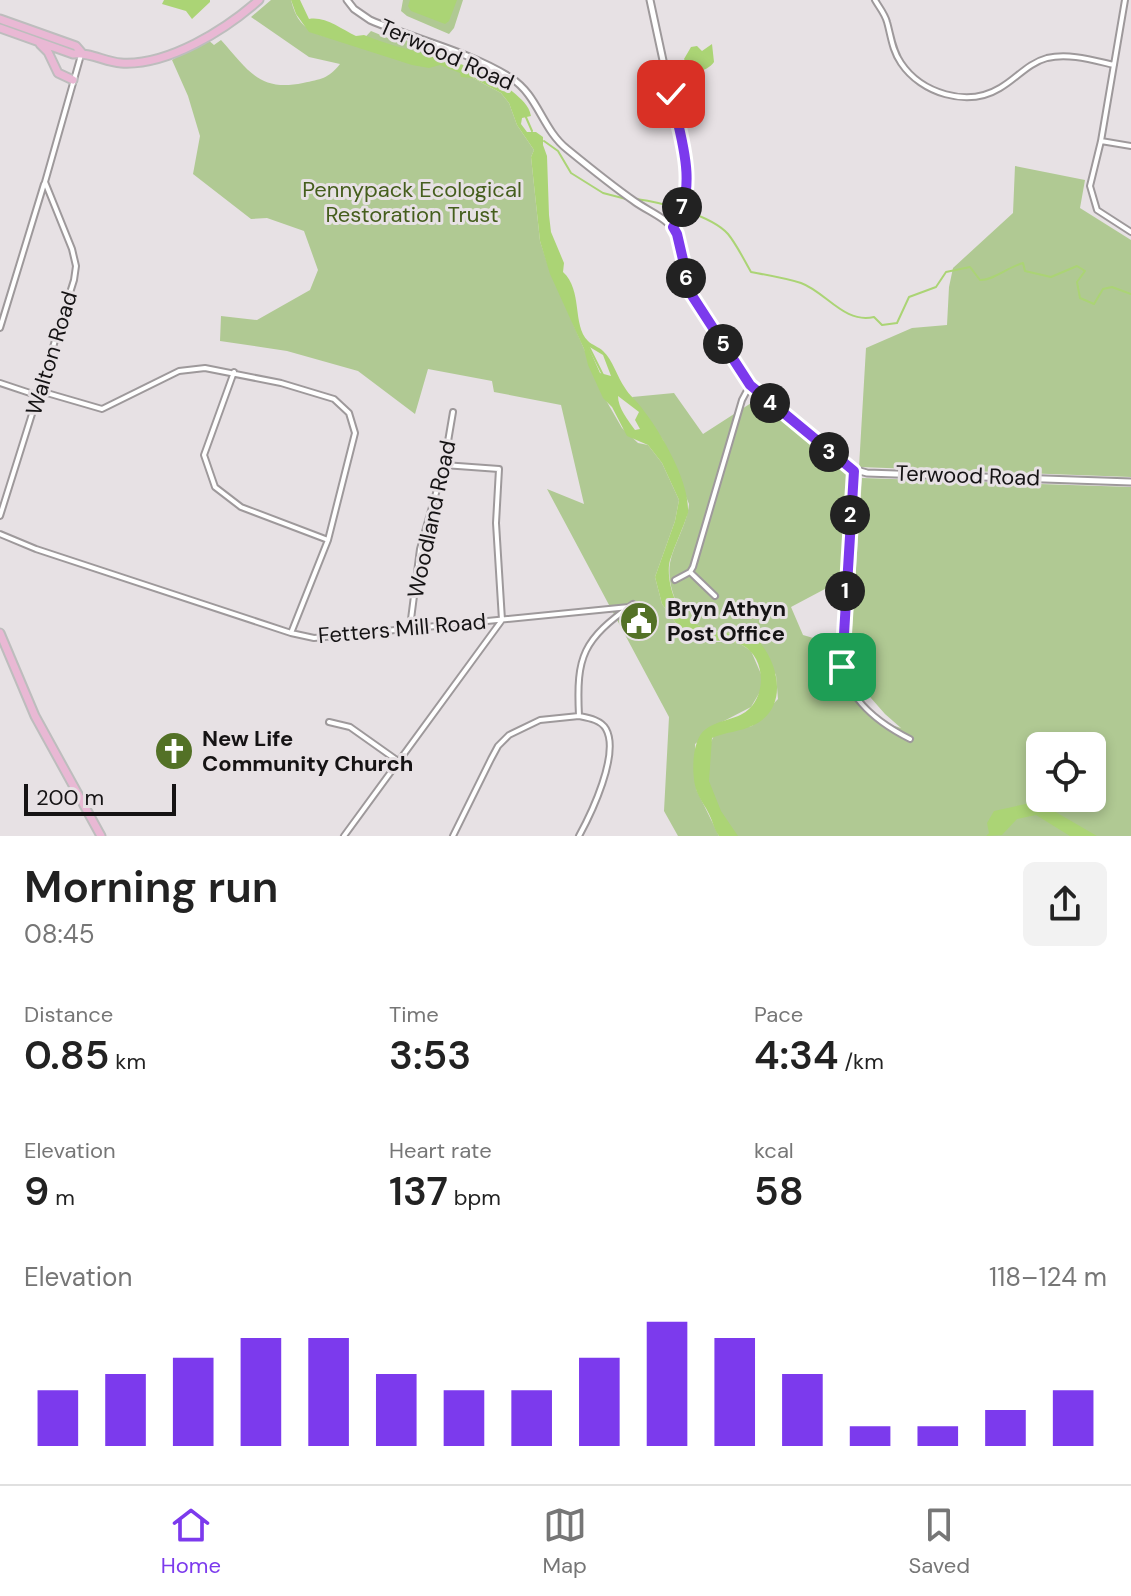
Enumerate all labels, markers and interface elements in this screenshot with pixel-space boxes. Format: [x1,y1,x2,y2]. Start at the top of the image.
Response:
street label: Terwood Road [375,12,519,97]
pin [637,60,705,128]
icon: check [649,72,693,116]
park label: Pennypack Ecological Restoration Trust [302,175,522,229]
pin: 7 [662,187,702,227]
text: 7 [676,192,688,221]
pin: 6 [666,258,706,298]
text: 6 [679,263,693,292]
street label: Walton Road [19,288,84,419]
pin: 5 [703,324,743,364]
text: 5 [716,329,730,358]
pin: 4 [750,383,790,423]
text: 4 [763,388,777,417]
pin: 3 [809,432,849,472]
text: 3 [822,437,836,466]
street label: Woodland Road [401,438,462,601]
street label: Terwood Road [895,458,1041,493]
pin: 2 [830,495,870,535]
text: 2 [844,500,856,529]
pin: 1 [825,571,865,611]
text: 1 [841,576,849,605]
place label: Bryn Athyn Post Office [667,594,786,648]
public building icon: Bryn Athyn Post Office [618,600,660,642]
street label: Fetters Mill Road [317,607,487,650]
pin [808,633,876,701]
icon: arrive [820,645,864,689]
place label: New Life Community Church [202,724,413,778]
church icon: New Life Community Church [153,730,195,772]
map controls [1026,732,1106,812]
button: locate [1026,732,1106,812]
scale bar [24,780,176,816]
text: 200 m [36,783,104,812]
text: Morning run [24,858,278,916]
button: share [1023,862,1107,946]
text: 08:45 [24,917,95,951]
text: Distance [24,1000,113,1029]
text: Time [389,1000,439,1029]
text: Pace [754,1000,803,1029]
text: 0.85 [24,1029,109,1081]
text: 3:53 [389,1029,471,1081]
text: 4:34 [754,1029,839,1081]
text: km [109,1047,146,1076]
text: /km [839,1047,884,1076]
text: Elevation [24,1136,116,1165]
text: Heart rate [389,1136,492,1165]
text: kcal [754,1136,794,1165]
text: 9 [24,1165,49,1217]
text: 137 [389,1165,448,1217]
text: 58 [754,1165,804,1217]
text: m [49,1183,75,1212]
text: bpm [448,1183,501,1212]
text: Elevation [24,1260,132,1294]
text: 118–124 m [989,1260,1107,1294]
tab: Home [161,1503,221,1580]
tab: Map [543,1503,587,1580]
tab: Saved [908,1503,970,1580]

